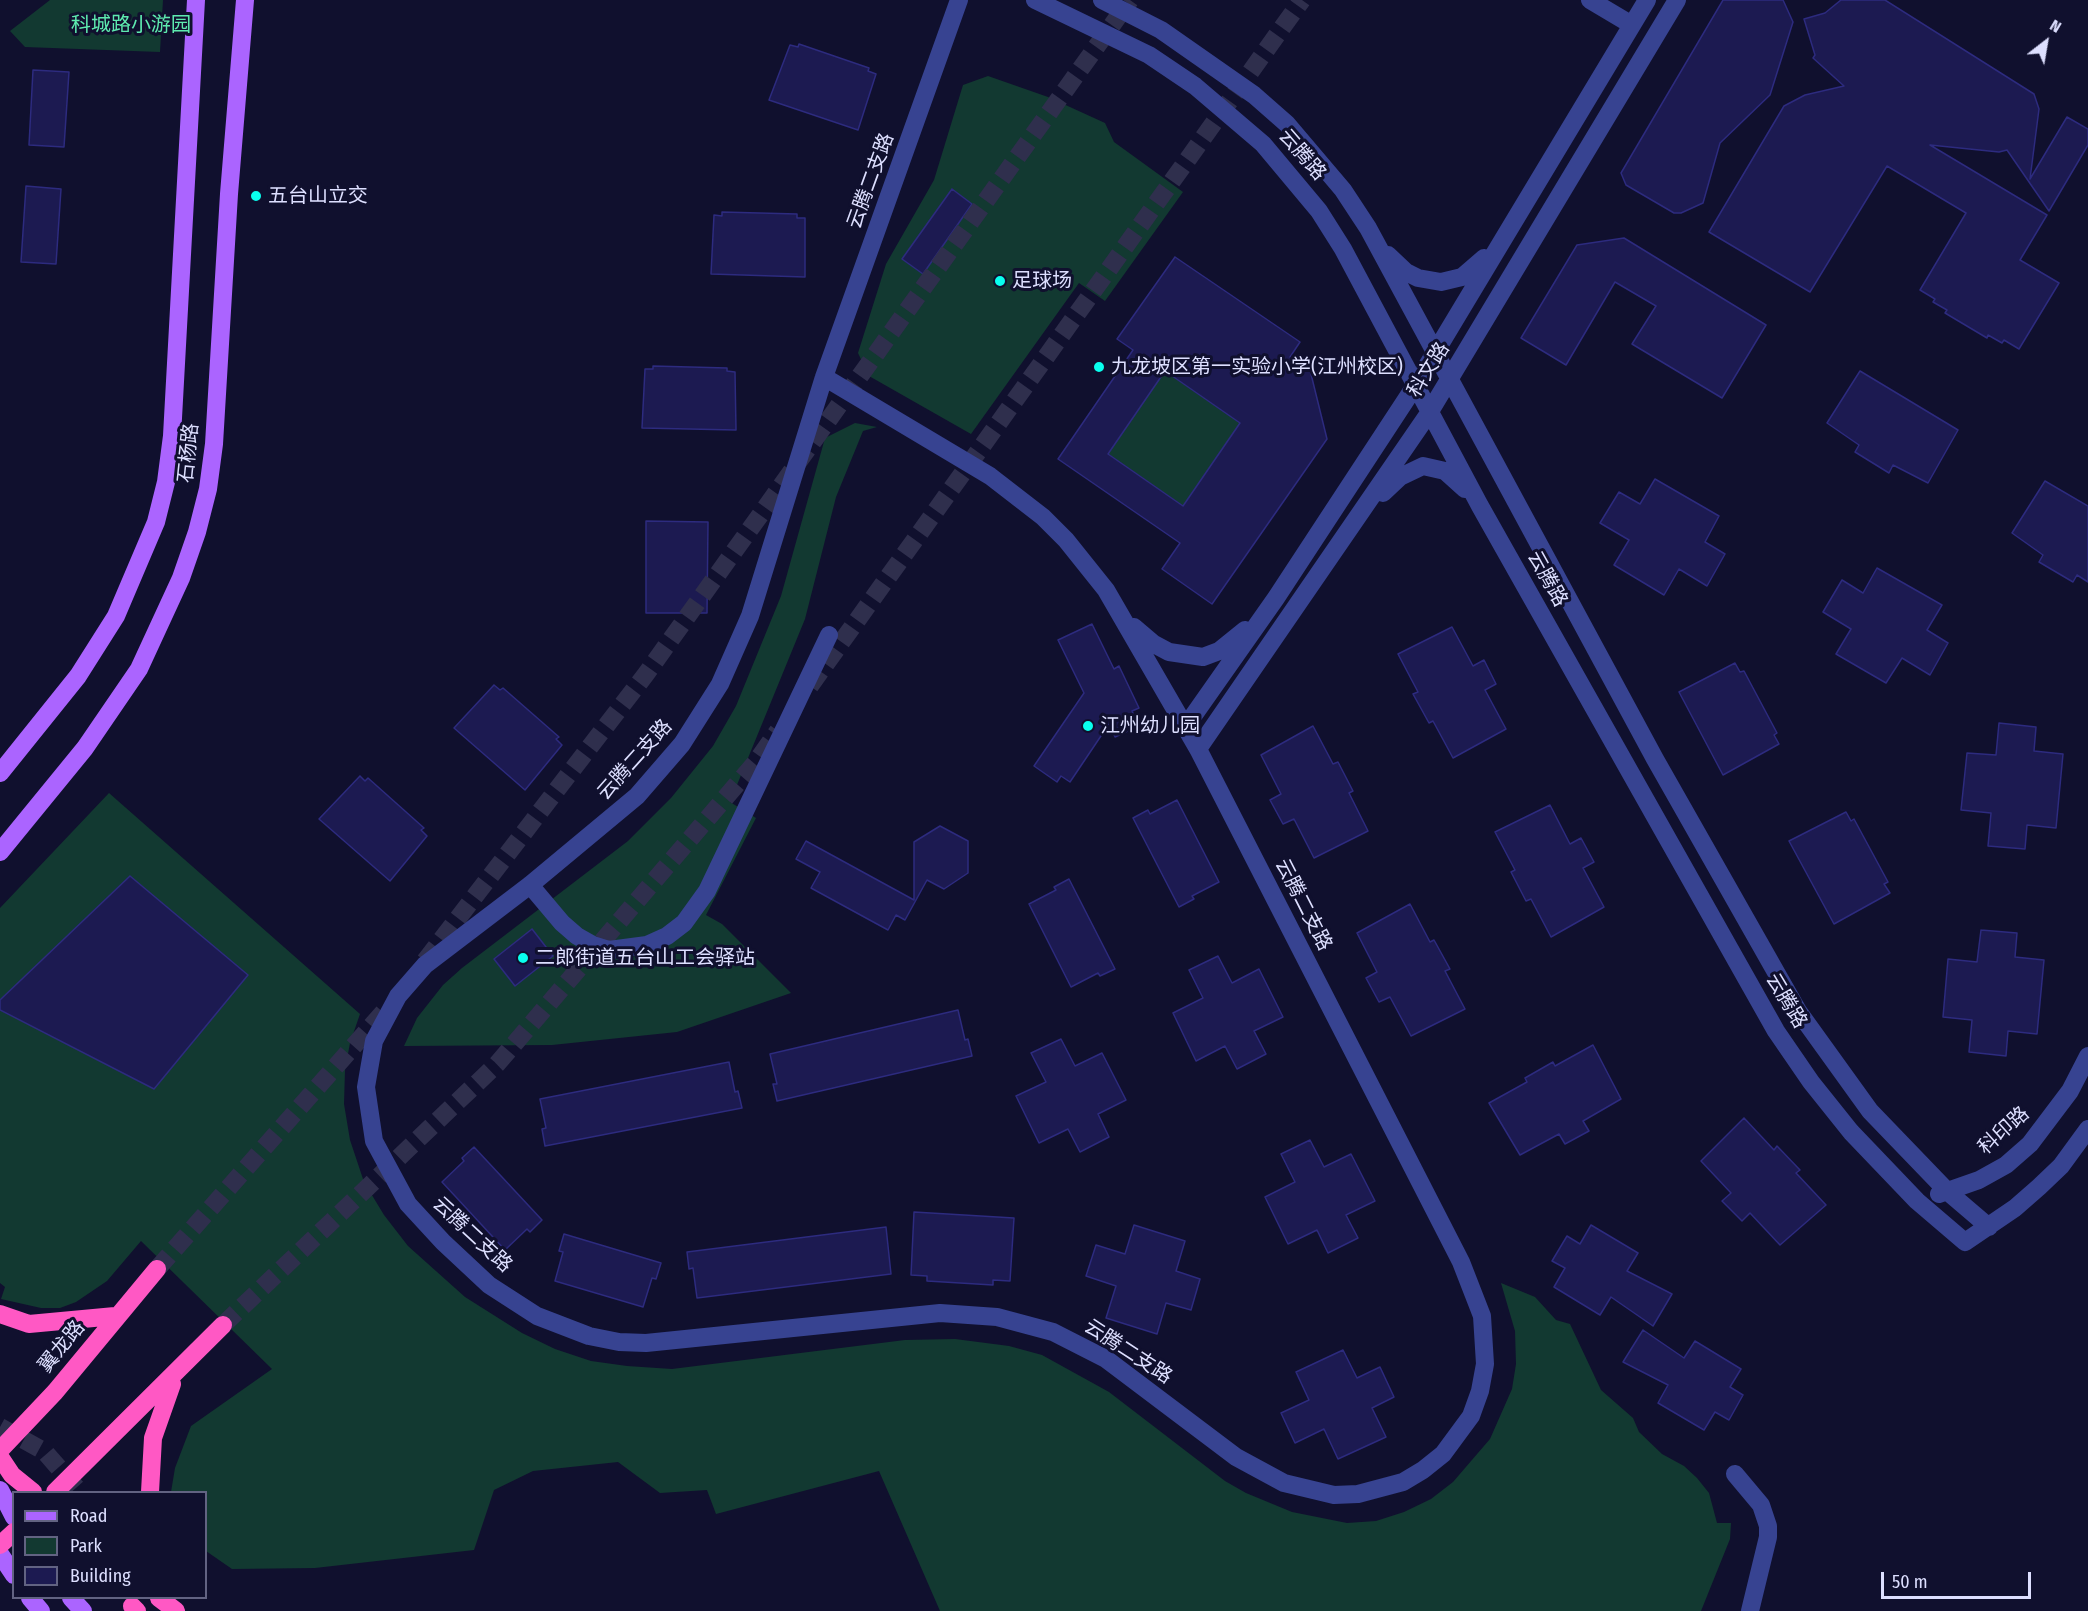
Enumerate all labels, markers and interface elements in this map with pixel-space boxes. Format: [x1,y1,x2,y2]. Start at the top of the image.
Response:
north arrow [2016,12,2076,72]
park label: 科城路小游园 [71,13,191,37]
text: N [2047,16,2065,37]
street label: 云腾路 [1273,124,1331,186]
street label: 云腾二支路 [843,130,899,232]
place label: 五台山立交 [268,184,368,208]
marker: 五台山立交 [249,189,263,203]
place label: 足球场 [1012,269,1072,293]
marker: 足球场 [993,274,1007,288]
street label: 科文路 [1403,338,1455,402]
place label: 九龙坡区第一实验小学(江州校区) [1111,355,1403,379]
marker: 九龙坡区第一实验小学(江州校区) [1092,360,1106,374]
street label: 石杨路 [174,422,204,484]
street label: 云腾路 [1522,547,1572,611]
place label: 江州幼儿园 [1100,714,1200,738]
street label: 云腾二支路 [593,715,677,805]
marker: 江州幼儿园 [1081,719,1095,733]
street label: 云腾二支路 [1270,855,1336,955]
place label: 二郎街道五台山工会驿站 [535,946,755,970]
marker: 二郎街道五台山工会驿站 [516,951,530,965]
street label: 云腾路 [1760,969,1812,1033]
street label: 科印路 [1974,1102,2034,1160]
street label: 云腾二支路 [427,1192,517,1278]
street label: 云腾二支路 [1080,1315,1176,1389]
street label: 翼龙路 [34,1316,90,1378]
legend [12,1491,207,1599]
text: Road [70,1505,107,1527]
text: Park [70,1535,102,1557]
scale bar [1884,1560,2034,1598]
text: Building [70,1565,131,1587]
text: 50 m [1892,1571,1928,1593]

